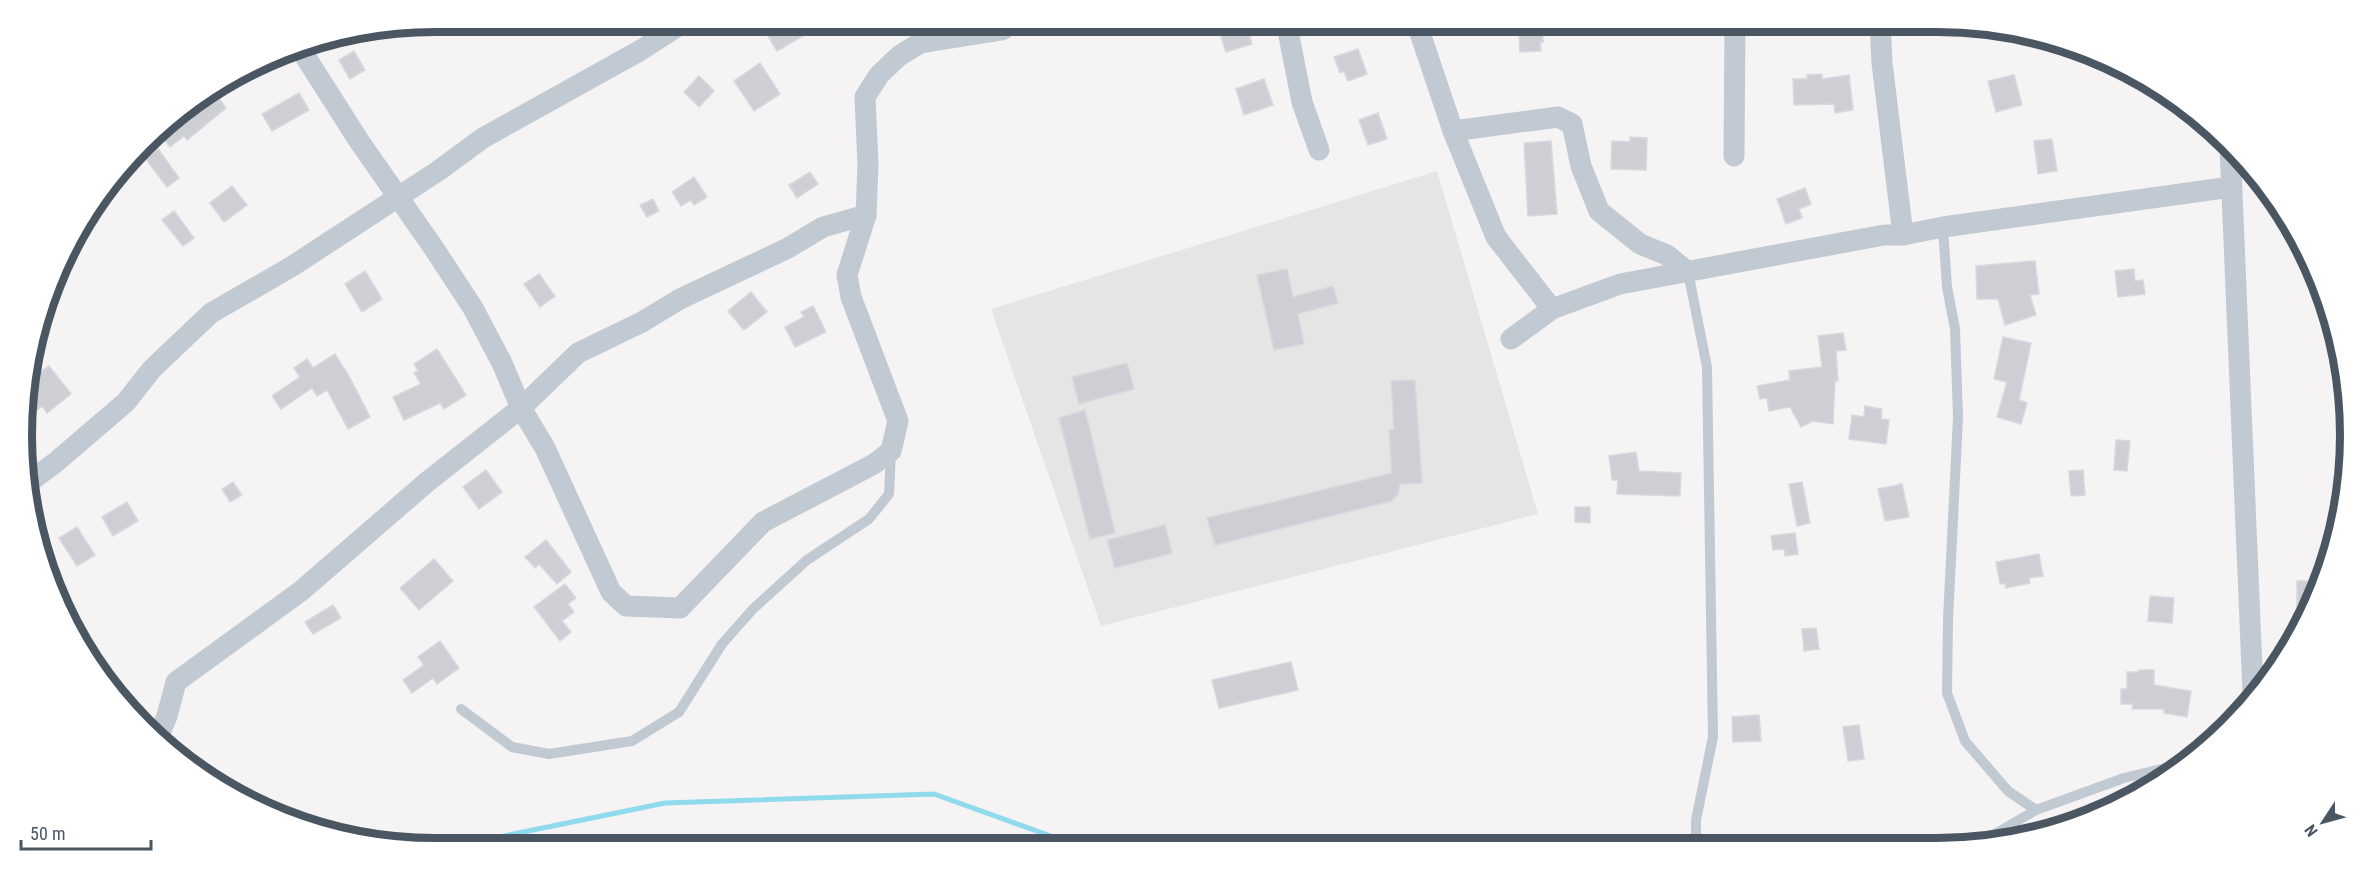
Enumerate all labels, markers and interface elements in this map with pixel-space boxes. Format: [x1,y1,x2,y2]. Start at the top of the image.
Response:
north arrow [2293,792,2353,852]
scale bar [21,813,152,851]
text: N [2301,821,2322,840]
text: 50 m [30,823,65,844]

